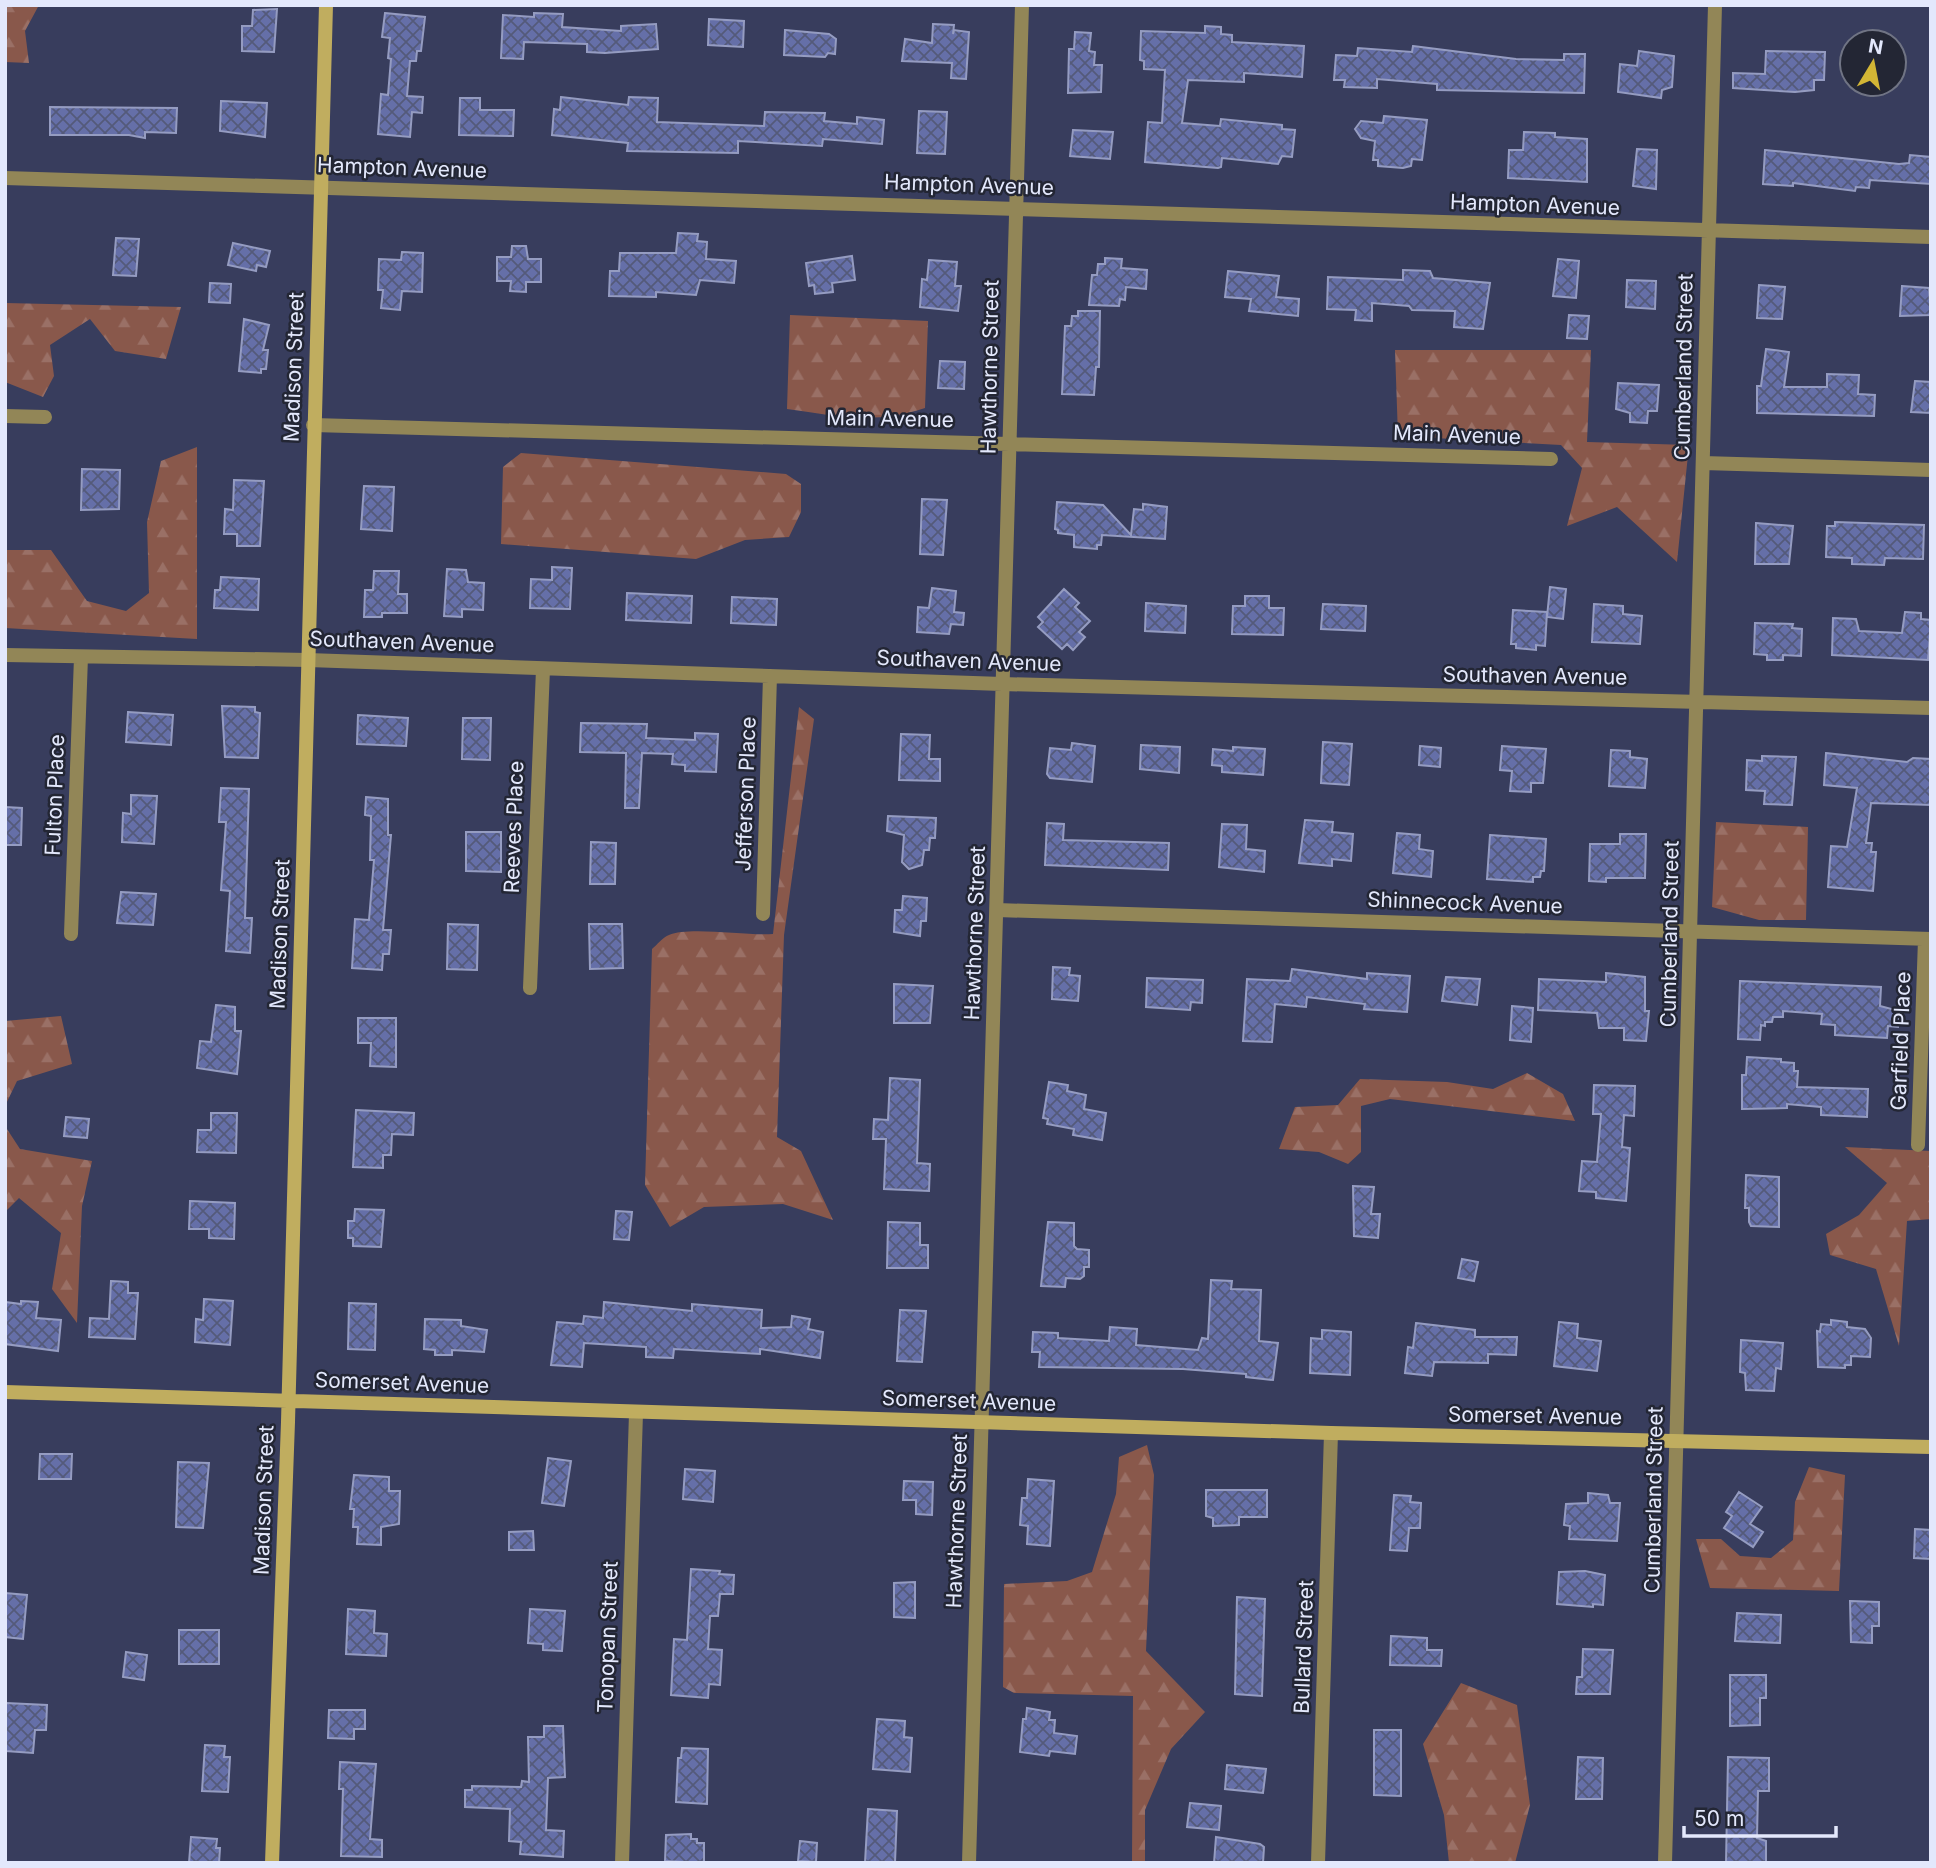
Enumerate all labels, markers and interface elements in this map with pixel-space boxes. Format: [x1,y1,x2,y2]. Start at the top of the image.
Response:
north arrow [1838,28,1908,98]
text: N [1867,34,1885,59]
street label: Hampton Avenue [317,152,487,183]
street label: Hampton Avenue [884,169,1054,200]
street label: Hampton Avenue [1450,189,1620,220]
street label: Cumberland Street [1669,273,1698,461]
street label: Hawthorne Street [975,279,1004,454]
street label: Madison Street [278,291,309,442]
street label: Main Avenue [826,405,954,432]
street label: Main Avenue [1393,420,1521,449]
street label: Southaven Avenue [309,626,495,657]
street label: Southaven Avenue [876,645,1062,676]
street label: Southaven Avenue [1442,661,1628,690]
street label: Jefferson Place [730,716,761,872]
street label: Fulton Place [40,734,69,856]
street label: Reeves Place [499,760,528,894]
street label: Cumberland Street [1655,840,1684,1028]
street label: Hawthorne Street [959,845,990,1021]
street label: Madison Street [264,858,295,1009]
street label: Shinnecock Avenue [1367,887,1563,918]
street label: Garfield Place [1886,971,1915,1111]
street label: Somerset Avenue [314,1367,490,1398]
street label: Somerset Avenue [881,1385,1057,1416]
street label: Somerset Avenue [1448,1401,1622,1430]
street label: Cumberland Street [1639,1406,1668,1594]
street label: Madison Street [248,1424,279,1575]
street label: Hawthorne Street [941,1433,972,1609]
street label: Tonopan Street [592,1560,623,1713]
street label: Bullard Street [1289,1580,1318,1714]
scale bar [1684,1794,1836,1838]
text: 50 m [1694,1806,1744,1831]

